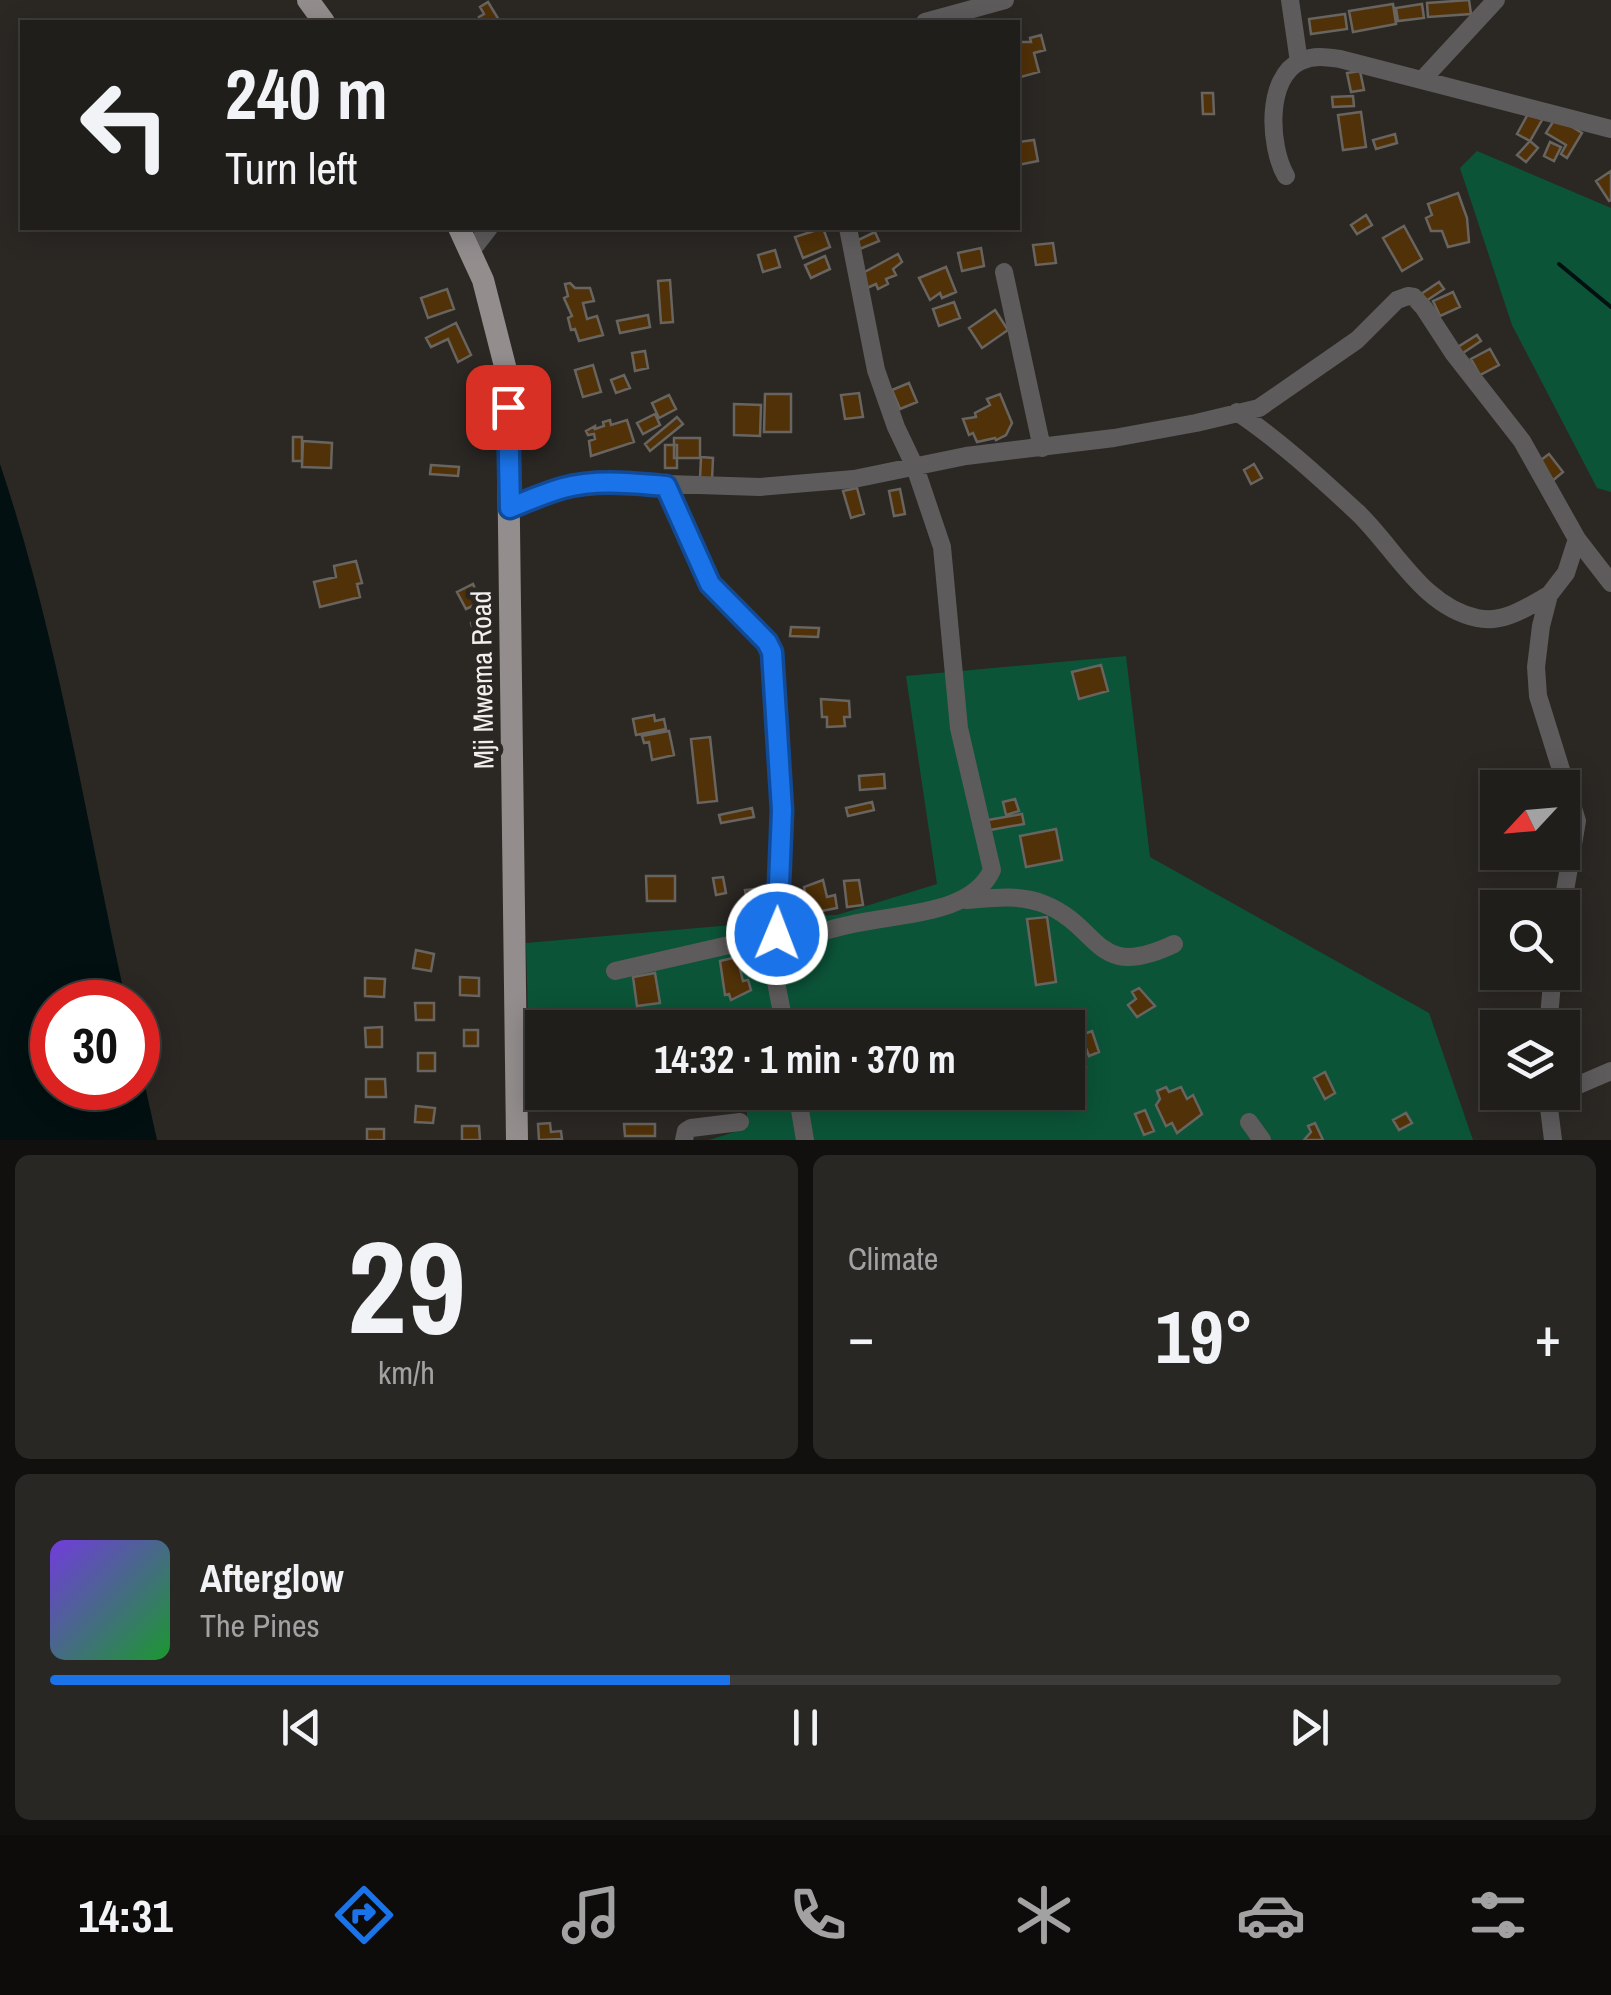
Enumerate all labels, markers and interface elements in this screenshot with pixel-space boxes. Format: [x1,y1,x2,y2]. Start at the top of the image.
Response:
text: 240 m [225,47,388,141]
icon: left [60,60,190,190]
text: Turn left [225,137,357,198]
pin [466,365,551,450]
icon: arrive [481,380,536,435]
street label: Mji Mwema Road [461,590,503,770]
north arrow [1480,770,1580,870]
map controls [1480,770,1580,1110]
position arrow [725,882,829,986]
button: search [1480,890,1580,990]
speed limit sign: 30 [30,980,160,1110]
button: layers [1480,1010,1580,1110]
text: 14:32 · 1 min · 370 m [654,1034,956,1085]
text: 29 [347,1198,466,1374]
text: Climate [848,1237,938,1280]
text: 19° [1155,1285,1254,1386]
text: − [848,1299,874,1373]
text: + [1535,1299,1561,1373]
text: km/h [378,1351,435,1394]
text: Afterglow [200,1553,344,1604]
text: The Pines [200,1604,320,1647]
icon: previous [274,1700,329,1755]
icon: pause [778,1700,833,1755]
icon: next [1282,1700,1337,1755]
icon: directions [329,1880,399,1950]
icon: music [556,1880,626,1950]
icon: phone [783,1880,853,1950]
icon: climate [1009,1880,1079,1950]
icon: car [1236,1880,1306,1950]
icon: filters [1463,1880,1533,1950]
text: 14:31 [78,1885,173,1946]

